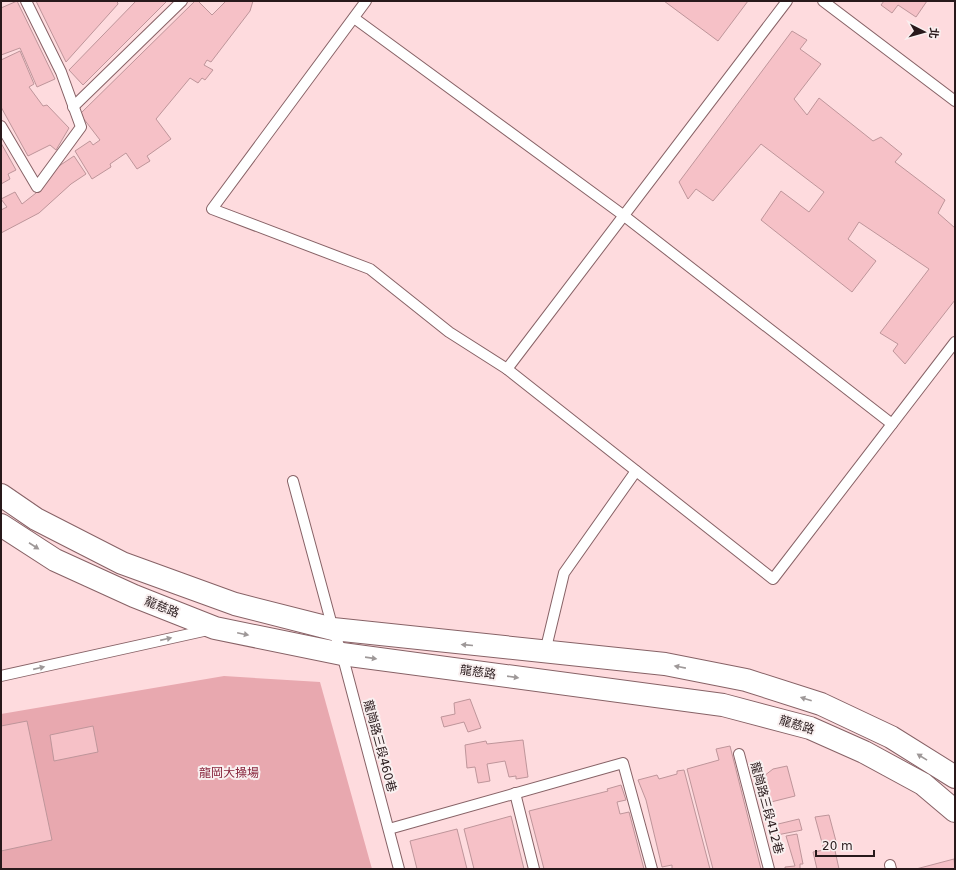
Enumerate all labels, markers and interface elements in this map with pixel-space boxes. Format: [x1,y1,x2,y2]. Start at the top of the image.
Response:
north arrow [904,12,944,52]
text: 北 [926,27,940,39]
one-way arrow [28,542,39,550]
street label: 龍慈路 [143,594,181,620]
one-way arrow [237,631,249,637]
one-way arrow [160,636,172,642]
one-way arrow [461,641,473,648]
one-way arrow [365,655,377,661]
street label: 龍慈路 [459,663,497,681]
one-way arrow [674,663,686,669]
one-way arrow [33,664,45,670]
one-way arrow [507,673,520,680]
one-way arrow [799,696,811,702]
street label: 龍崗路三段460巷 [361,698,399,794]
street label: 龍慈路 [778,713,816,737]
one-way arrow [916,753,928,760]
street label: 龍崗路三段412巷 [748,760,786,856]
park label: 龍岡大操場 [199,766,259,780]
scale bar [816,832,874,858]
text: 20 m [822,839,853,853]

